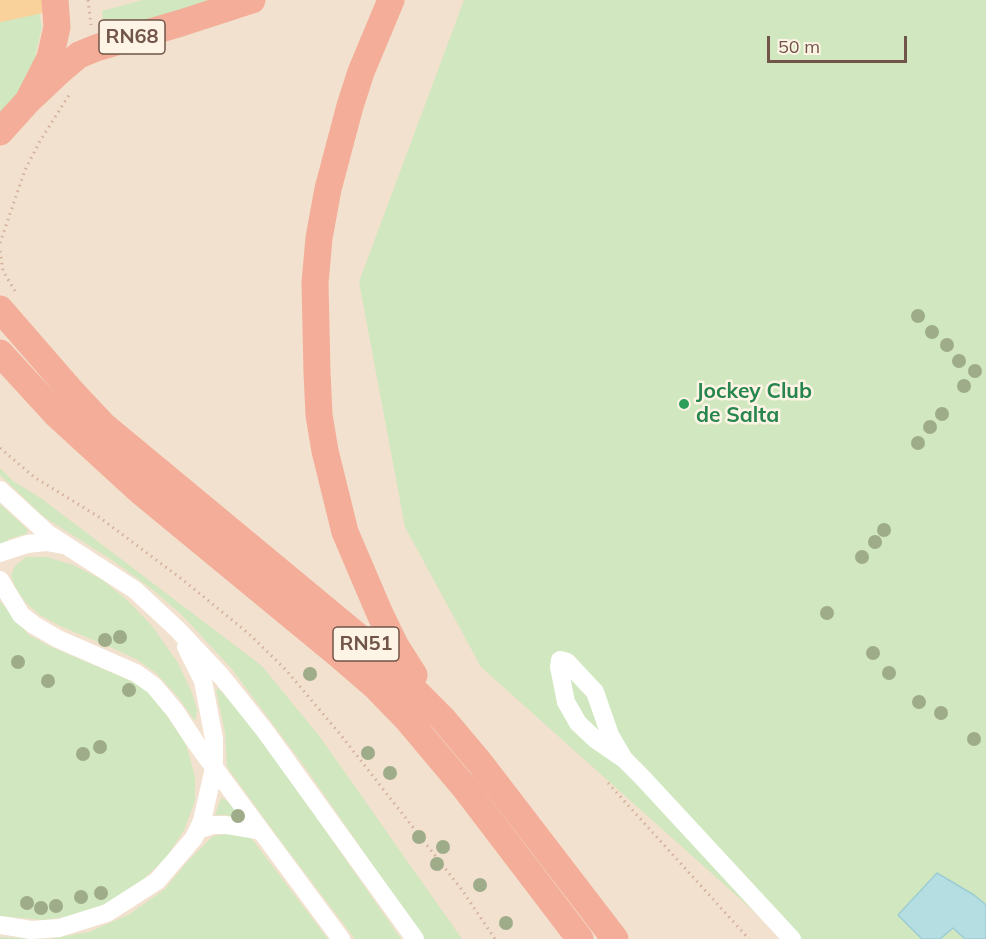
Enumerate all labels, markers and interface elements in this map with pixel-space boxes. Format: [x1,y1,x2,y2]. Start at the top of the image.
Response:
road number: RN68 [99,20,165,54]
scale bar [770,24,910,62]
text: 50 m [778,35,820,58]
place label: Jockey Club de Salta [696,379,812,429]
marker: Jockey Club de Salta [677,397,691,411]
road number: RN51 [333,627,399,661]

